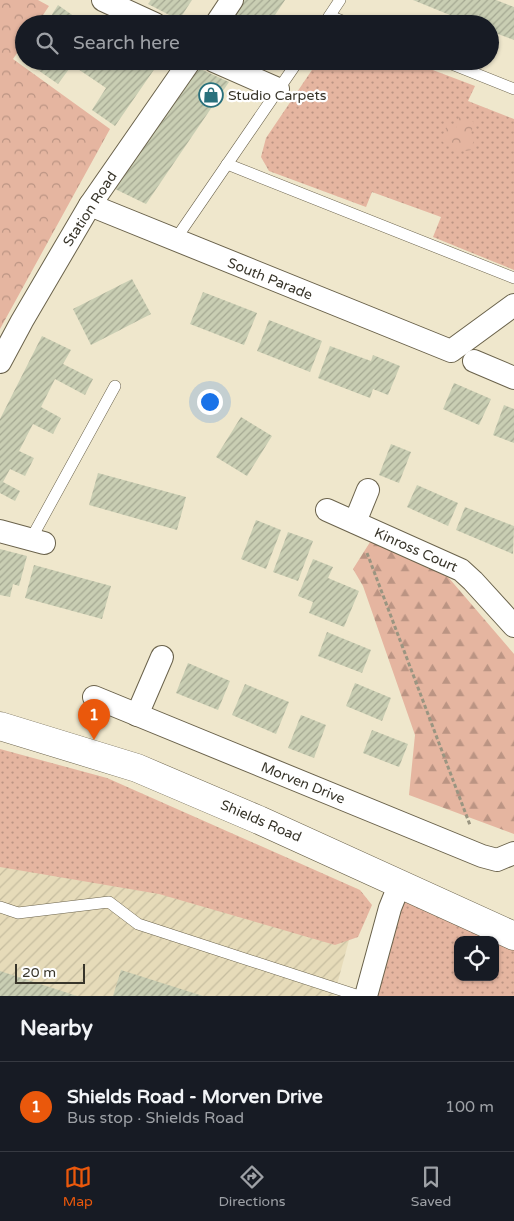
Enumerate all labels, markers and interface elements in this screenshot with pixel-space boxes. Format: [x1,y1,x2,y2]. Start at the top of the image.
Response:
search box [15,15,499,70]
icon: search [33,29,61,57]
text: Search here [73,32,180,54]
shop icon: Studio Carpets [198,82,224,108]
place label: Studio Carpets [228,87,327,104]
street label: Station Road [59,168,121,250]
street label: South Parade [225,254,315,304]
your location [197,389,223,415]
street label: Kinross Court [372,524,461,576]
pin: 1 [78,699,110,740]
street label: Morven Drive [259,758,348,808]
street label: Shields Road [218,796,304,846]
map controls [454,936,499,981]
button: locate [454,936,499,981]
scale bar [15,961,85,984]
text: 20 m [22,964,56,981]
text: Nearby [20,1016,93,1041]
text: Shields Road - Morven Drive [67,1086,323,1108]
text: 1 [31,1097,41,1117]
text: 100 m [445,1097,494,1117]
text: Bus stop · Shields Road [67,1108,244,1128]
tab: Map [63,1163,93,1210]
tab: Directions [218,1163,285,1210]
tab: Saved [411,1163,451,1210]

